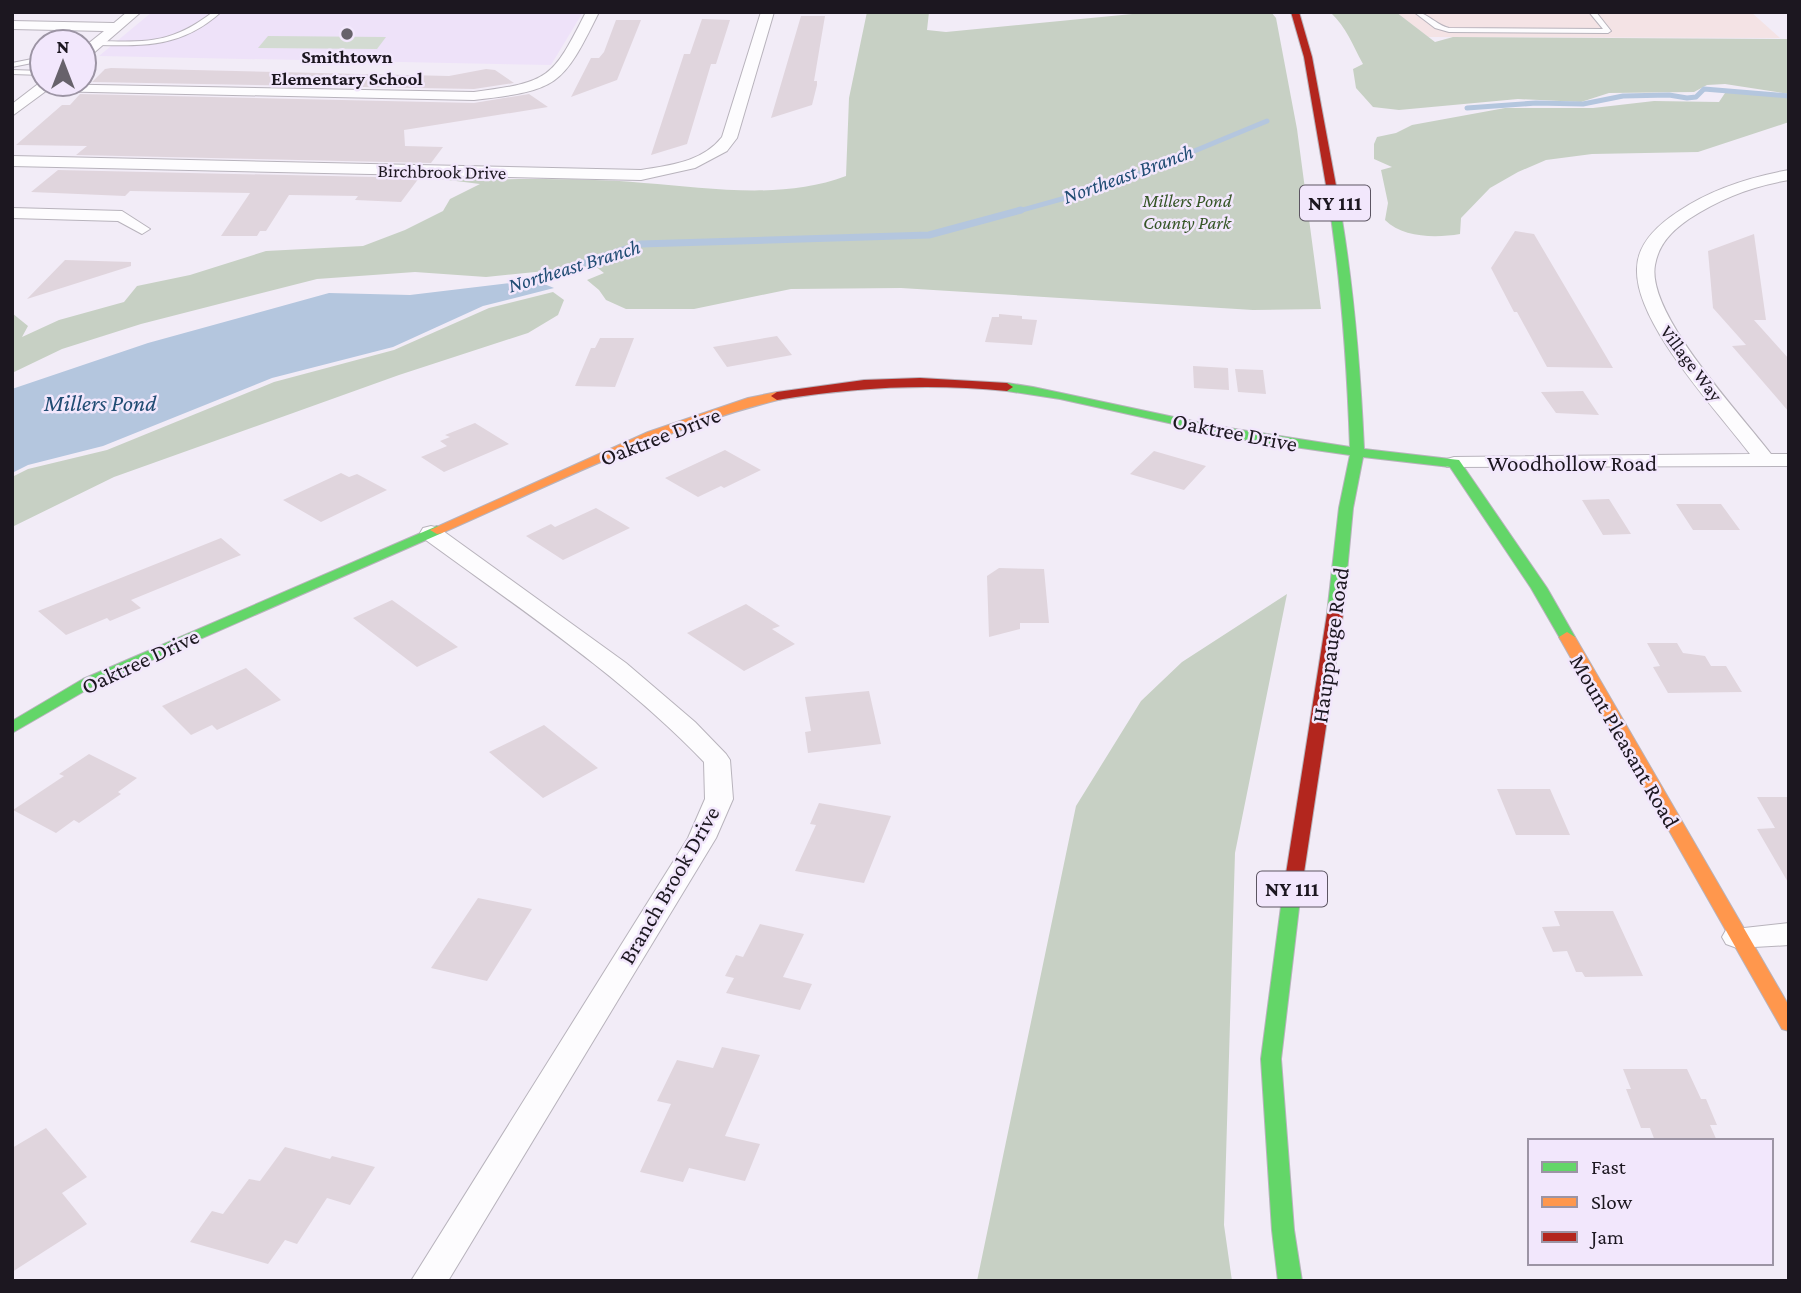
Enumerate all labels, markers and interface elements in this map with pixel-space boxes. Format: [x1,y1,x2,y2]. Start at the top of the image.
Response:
marker: Smithtown Elementary School [339,26,355,42]
north arrow [28,28,98,98]
text: N [57,36,70,57]
place label: Smithtown Elementary School [271,46,423,89]
water label: Northeast Branch [1060,139,1196,209]
street label: Birchbrook Drive [378,160,506,183]
road number: NY 111 [1300,186,1370,220]
park label: Millers Pond County Park [1141,190,1233,233]
water label: Northeast Branch [505,234,643,298]
street label: Village Way [1656,321,1727,405]
water label: Millers Pond [43,389,157,416]
street label: Oaktree Drive [596,401,724,471]
street label: Oaktree Drive [1170,407,1300,457]
street label: Woodhollow Road [1487,450,1657,476]
street label: Hauppauge Road [1306,565,1354,725]
street label: Oaktree Drive [77,622,203,700]
street label: Mount Pleasant Road [1565,650,1685,832]
street label: Branch Brook Drive [613,802,725,968]
road number: NY 111 [1257,872,1327,906]
legend [1528,1139,1773,1265]
text: Fast [1591,1155,1627,1179]
text: Slow [1591,1190,1633,1214]
text: Jam [1589,1225,1624,1249]

